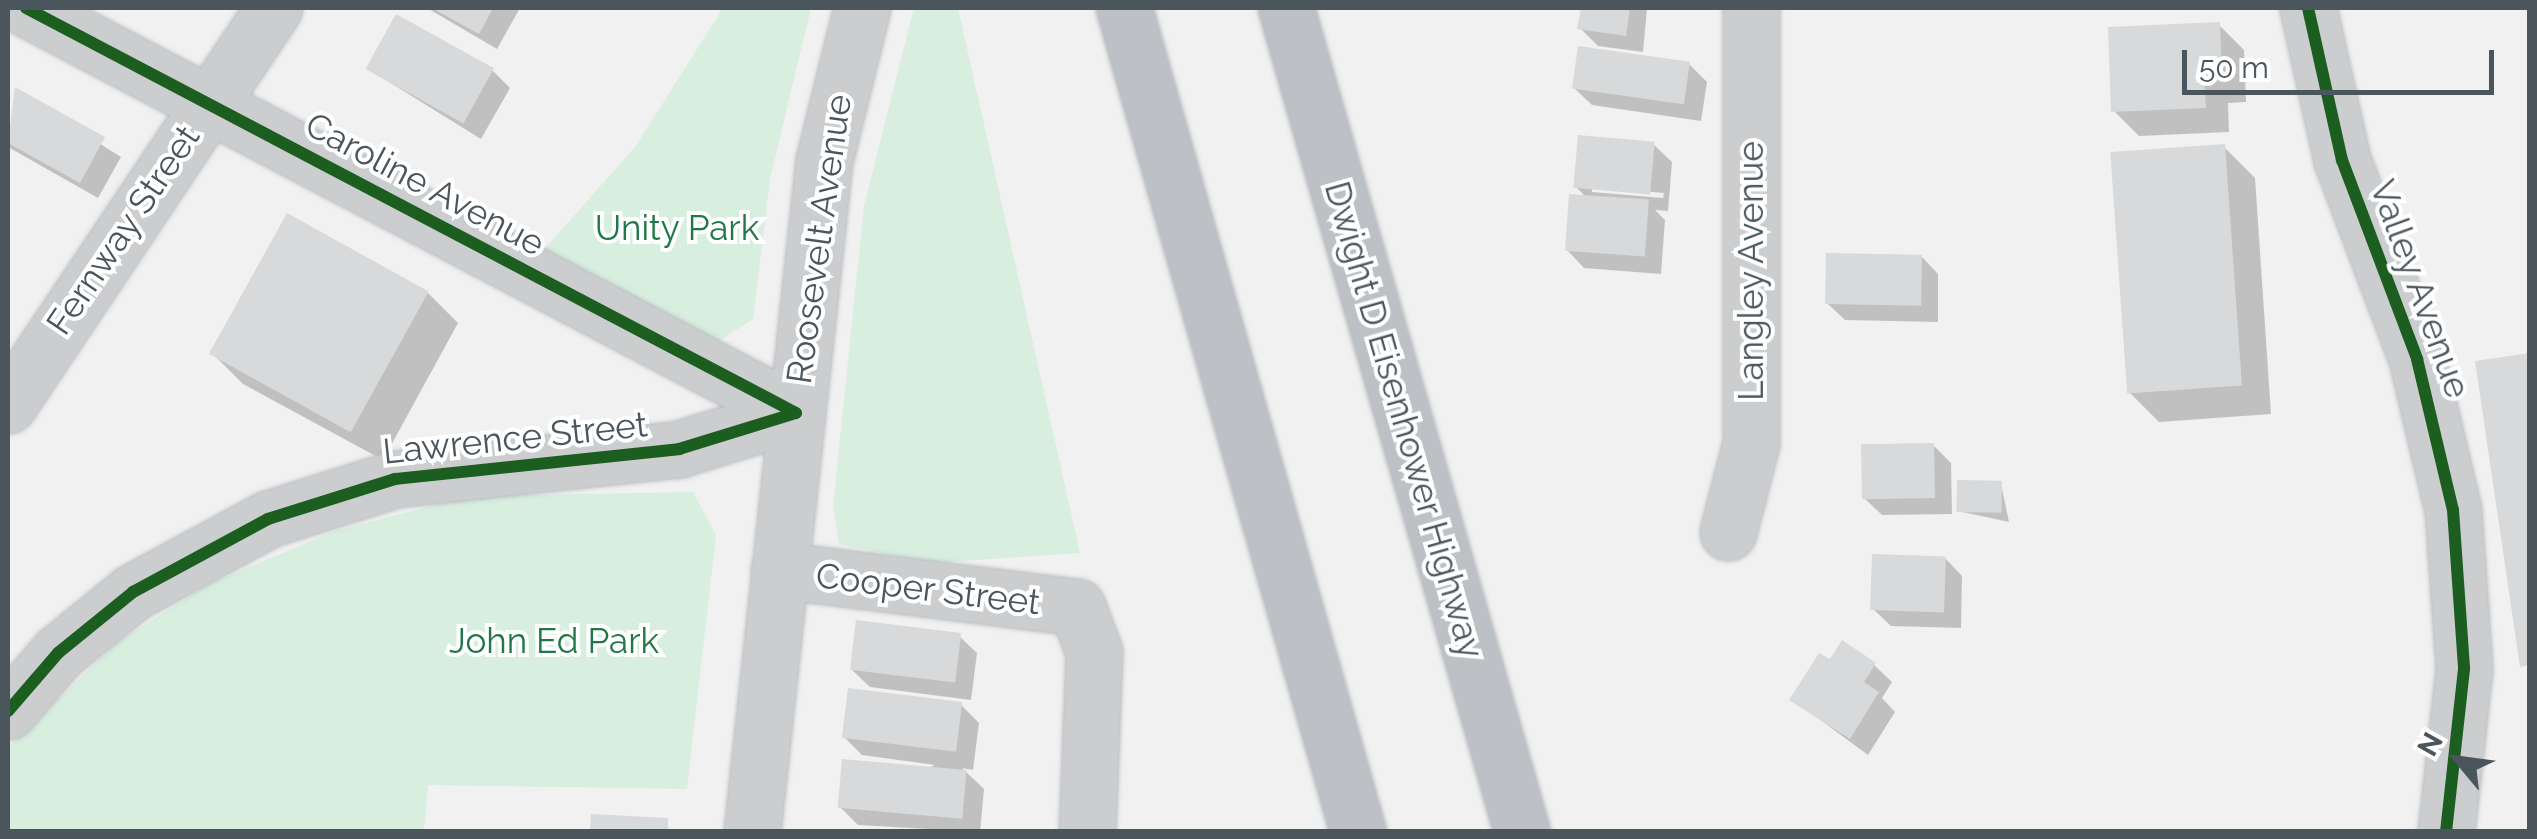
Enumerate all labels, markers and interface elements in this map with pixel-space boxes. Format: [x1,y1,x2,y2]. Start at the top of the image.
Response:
scale bar [2187,30,2500,92]
text: 50 m [2199,50,2269,85]
street label: Roosevelt Avenue [778,91,860,387]
street label: Caroline Avenue [298,103,552,265]
street label: Fernway Street [37,117,209,343]
street label: Langley Avenue [1730,140,1772,402]
street label: Valley Avenue [2361,173,2479,405]
street label: Dwight D Eisenhower Highway [1316,176,1492,664]
park label: Unity Park [594,207,760,249]
street label: Lawrence Street [381,403,649,473]
street label: Cooper Street [813,554,1043,624]
park label: John Ed Park [449,620,659,662]
north arrow [2407,709,2507,809]
text: N [2411,727,2450,762]

